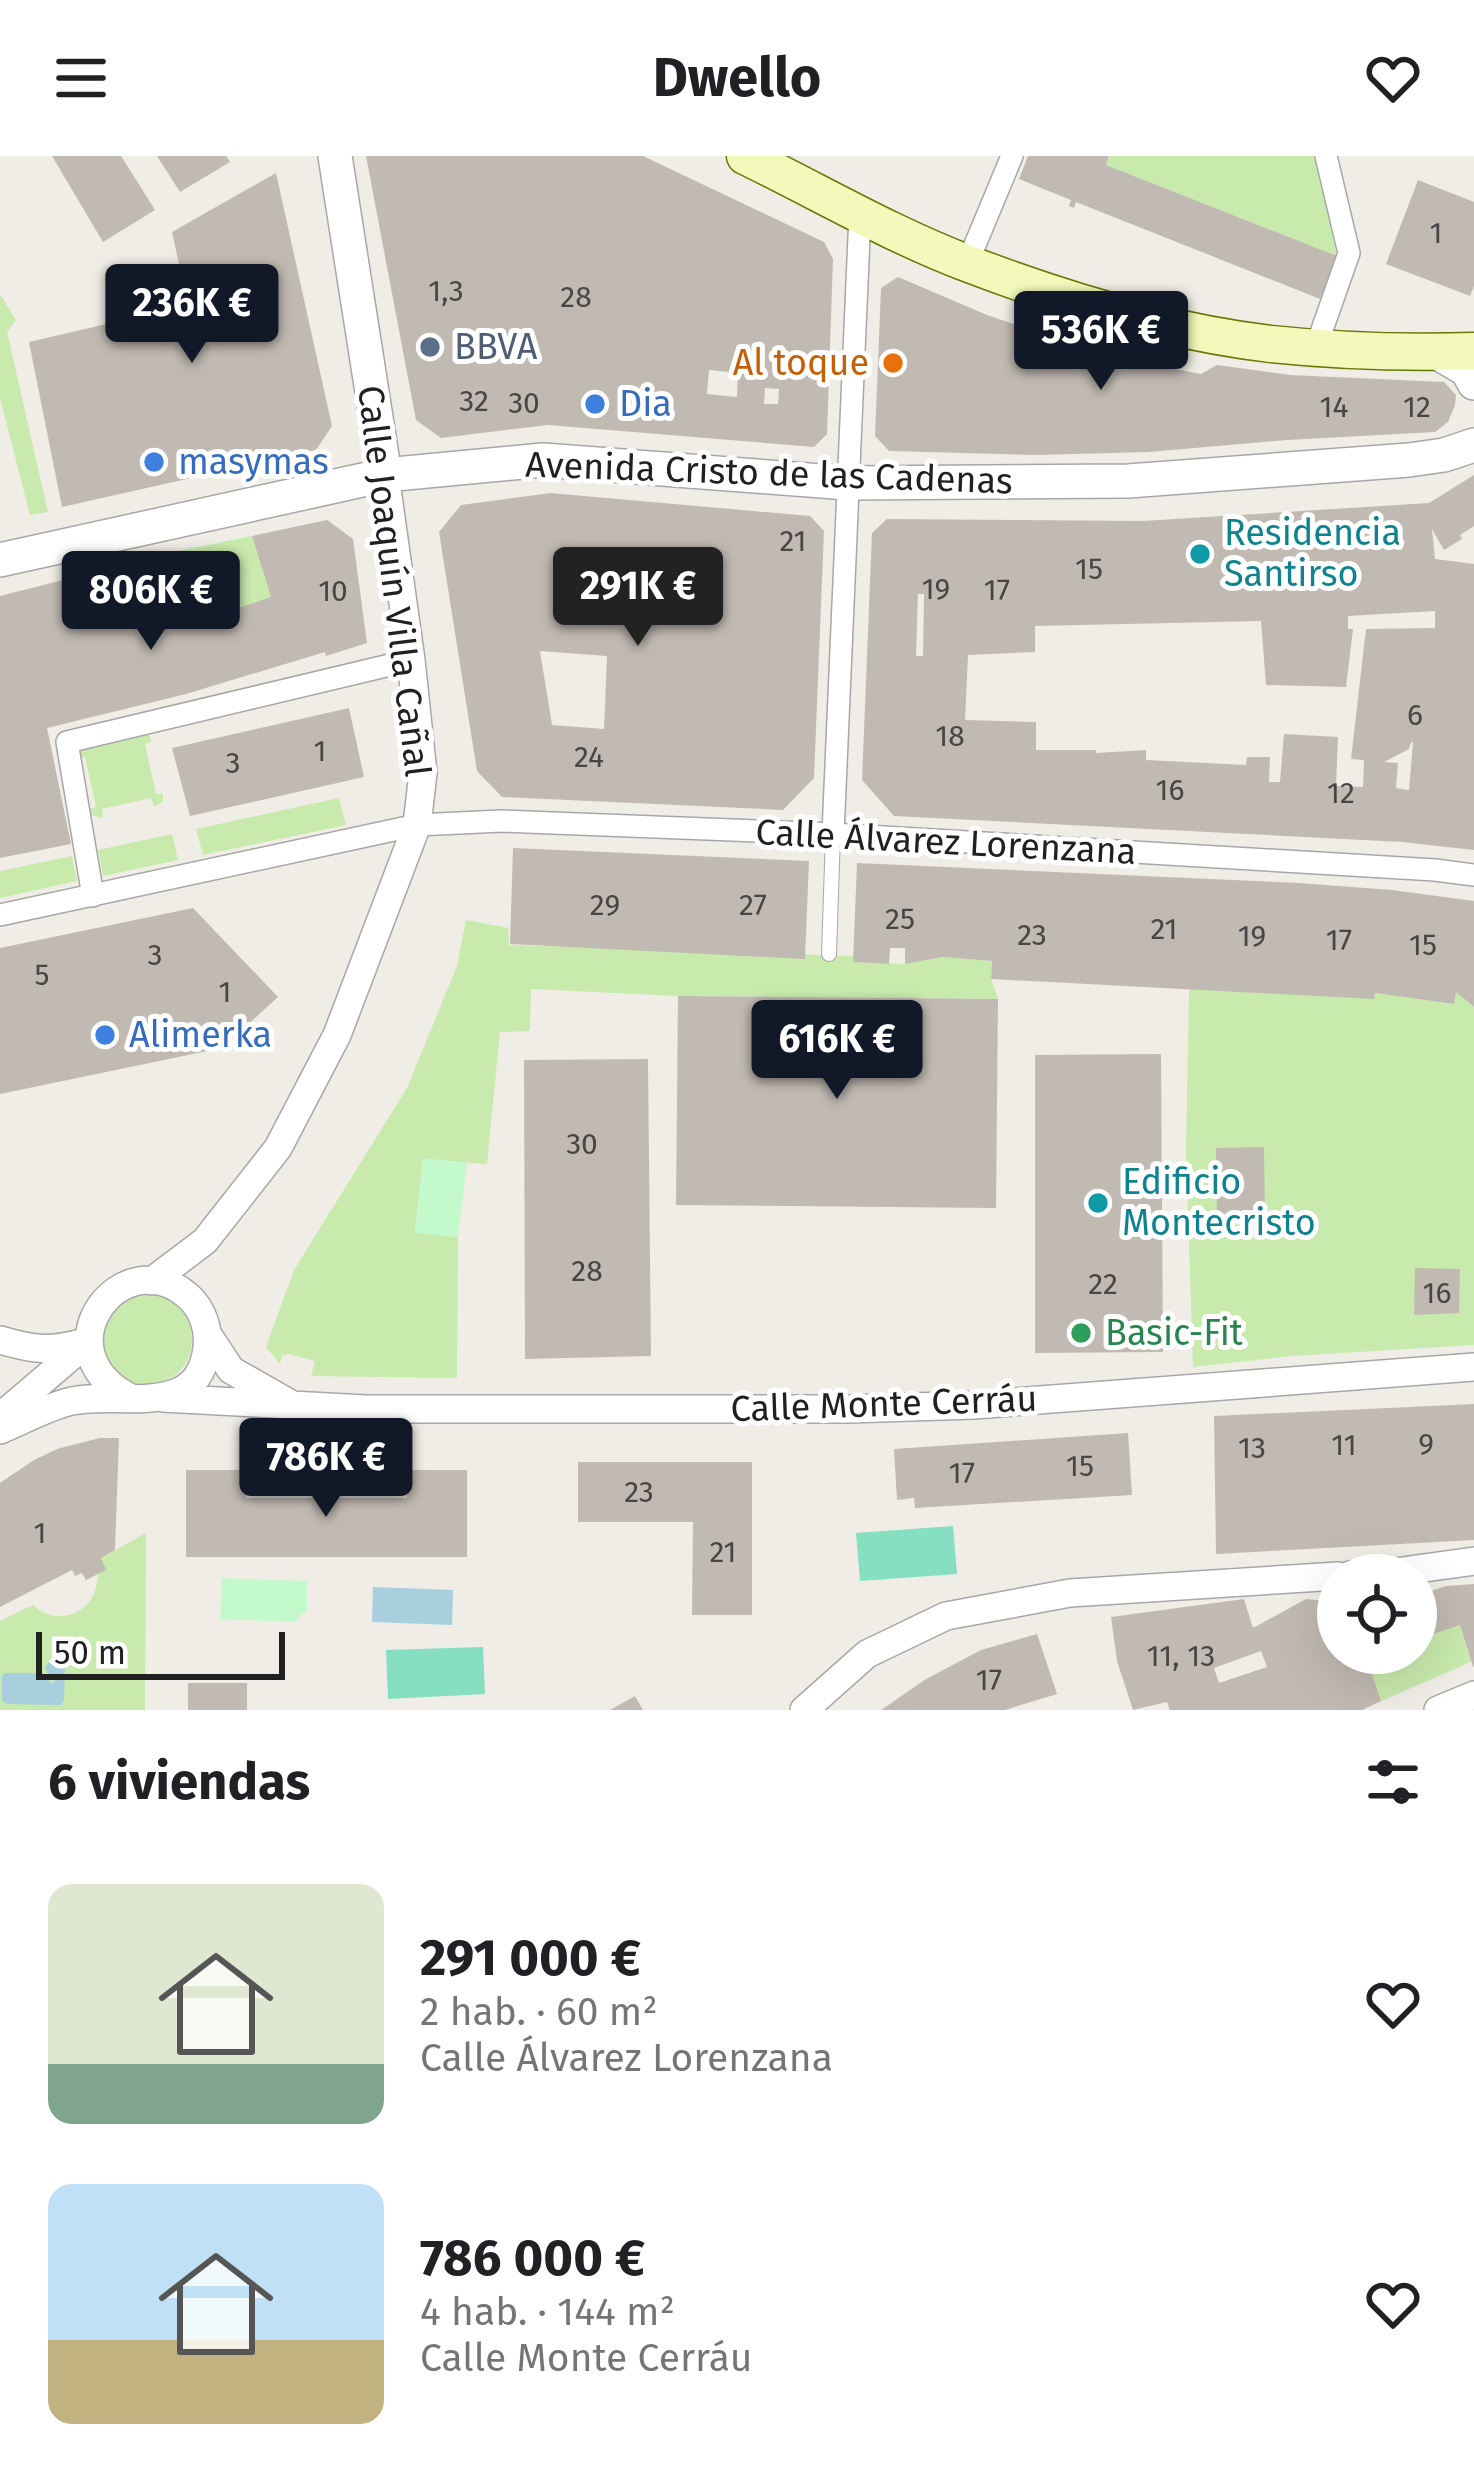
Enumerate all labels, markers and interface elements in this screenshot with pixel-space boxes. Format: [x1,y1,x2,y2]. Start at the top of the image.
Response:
icon: menu [48,45,114,111]
icon: heart [1360,45,1426,111]
text: Dwello [653,46,821,110]
house number: 1 [1430,215,1443,251]
pin: 236K € [94,264,290,366]
house number: 1,3 [428,273,464,309]
house number: 28 [560,279,592,315]
text: 236K € [132,280,252,326]
pin: 536K € [1003,291,1199,393]
text: 536K € [1041,307,1161,353]
place label: BBVA [454,325,538,369]
marker: BBVA [417,334,443,360]
place label: Al toque [733,341,869,385]
marker: Al toque [880,350,906,376]
place label: Dia [619,382,672,426]
street label: Calle Joaquín Villa Cañal [348,383,440,779]
house number: 32 [459,383,489,419]
house number: 30 [508,385,540,421]
house number: 14 [1320,389,1349,425]
house number: 12 [1403,389,1431,425]
marker: Dia [582,391,608,417]
place label: masymas [178,440,329,484]
street label: Avenida Cristo de las Cadenas [525,443,1013,503]
marker: masymas [141,449,167,475]
place label: Residencia Santirso [1224,511,1401,596]
house number: 21 [779,523,807,559]
marker: Residencia Santirso [1187,541,1213,567]
pin: 291K € [540,547,736,649]
pin: 806K € [53,551,249,653]
house number: 15 [1075,551,1103,587]
text: 291K € [580,563,696,609]
text: 806K € [89,567,213,613]
house number: 19 [922,571,950,607]
house number: 17 [984,572,1010,608]
house number: 10 [318,573,348,609]
house number: 6 [1407,697,1423,733]
house number: 18 [935,718,965,754]
house number: 1 [314,733,327,769]
house number: 24 [574,739,604,775]
house number: 3 [226,745,240,781]
house number: 16 [1156,772,1184,808]
house number: 12 [1327,775,1355,811]
street label: Calle Álvarez Lorenzana [755,809,1138,874]
house number: 29 [590,887,620,923]
house number: 27 [739,887,767,923]
house number: 25 [885,901,915,937]
house number: 21 [1150,911,1178,947]
house number: 23 [1017,917,1047,953]
house number: 19 [1238,918,1266,954]
house number: 17 [1326,922,1352,958]
house number: 15 [1409,927,1437,963]
house number: 3 [148,937,162,973]
house number: 5 [34,957,50,993]
house number: 1 [219,974,232,1010]
pin: 616K € [739,1000,935,1102]
place label: Alimerka [129,1013,272,1057]
text: 616K € [779,1016,895,1062]
marker: Alimerka [92,1022,118,1048]
house number: 30 [566,1126,598,1162]
place label: Edificio Montecristo [1122,1160,1316,1245]
marker: Edificio Montecristo [1085,1190,1111,1216]
house number: 28 [571,1253,603,1289]
house number: 22 [1088,1266,1118,1302]
house number: 16 [1423,1275,1451,1311]
place label: Basic-Fit [1105,1311,1243,1355]
marker: Basic-Fit [1068,1320,1094,1346]
street label: Calle Monte Cerráu [730,1377,1038,1431]
pin: 786K € [228,1418,424,1520]
house number: 9 [1418,1426,1434,1462]
house number: 11 [1331,1427,1357,1463]
house number: 13 [1238,1430,1266,1466]
text: 786K € [266,1434,386,1480]
house number: 15 [1066,1448,1094,1484]
house number: 17 [949,1455,975,1491]
house number: 23 [624,1474,654,1510]
house number: 1 [34,1515,47,1551]
house number: 21 [709,1534,737,1570]
map controls [1317,1554,1437,1674]
button: locate [1317,1554,1437,1674]
scale bar [36,1626,285,1679]
text: 50 m [54,1633,126,1673]
house number: 11, 13 [1147,1638,1215,1674]
house number: 17 [976,1662,1002,1698]
icon: filters [1360,1749,1426,1815]
text: 6 viviendas [48,1751,310,1813]
text: 291 000 € [420,1927,641,1989]
icon: home [144,1932,288,2076]
icon: heart [1360,1971,1426,2037]
text: 2 hab. · 60 m² [420,1989,658,2035]
text: Calle Álvarez Lorenzana [420,2035,833,2081]
text: 786 000 € [420,2227,645,2289]
icon: home [144,2232,288,2376]
icon: heart [1360,2271,1426,2337]
text: 4 hab. · 144 m² [420,2289,675,2335]
text: Calle Monte Cerráu [420,2335,753,2381]

